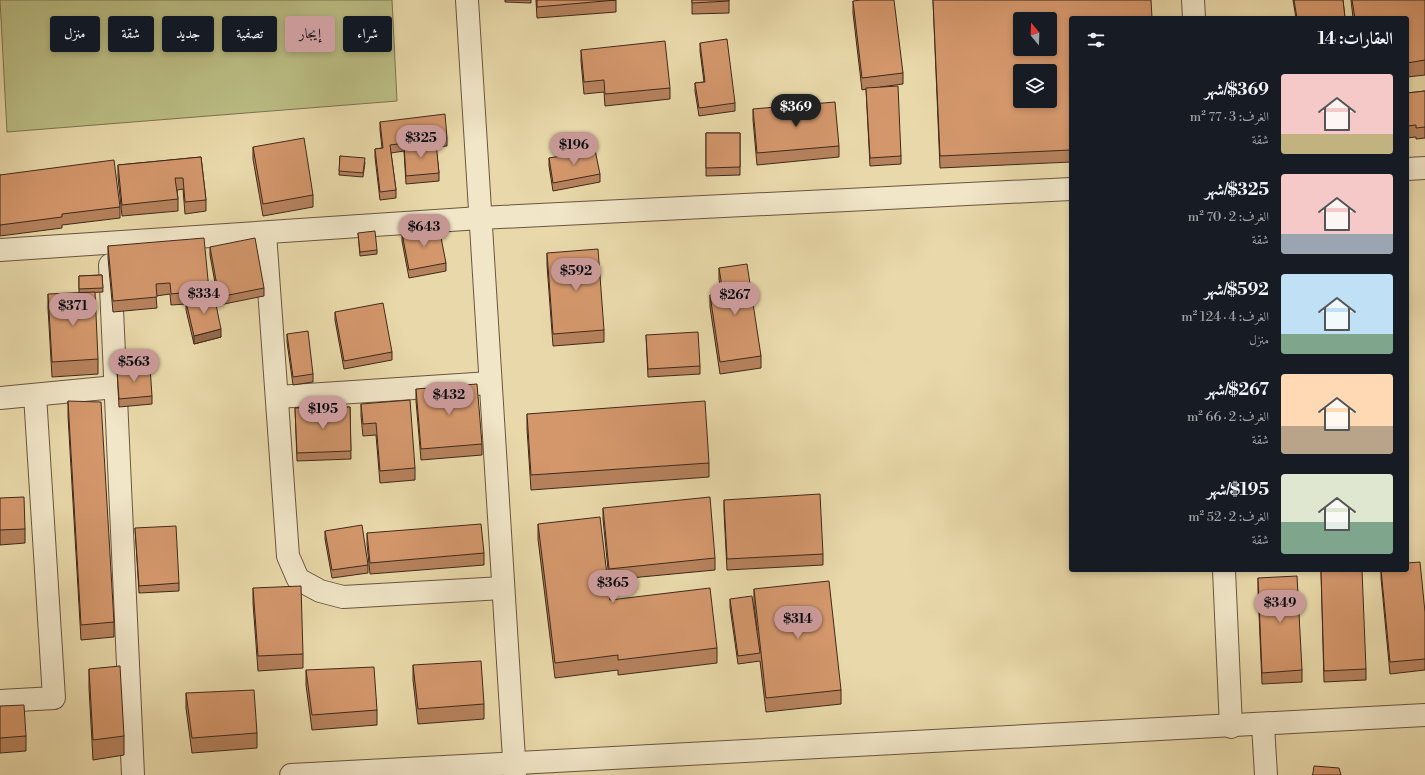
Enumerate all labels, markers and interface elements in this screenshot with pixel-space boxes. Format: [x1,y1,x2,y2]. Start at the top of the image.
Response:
north arrow [1013,12,1057,56]
map controls [1013,12,1057,108]
chip: منزل [50,16,100,52]
chip: شقة [108,16,154,52]
chip: جديد [162,16,214,52]
chip: تصفية [222,16,277,52]
chip: إيجار [285,16,335,52]
chip: شراء [343,16,392,52]
text: العقارات: 14 [1317,28,1393,50]
icon: filters [1085,29,1107,51]
button: layers [1013,64,1057,108]
text: $369/شهر [1205,79,1269,101]
icon: home [1313,90,1361,138]
pin: $369 [772,94,820,128]
text: $369 [780,99,812,115]
text: الغرف: 3 · 77 m² [1190,109,1269,125]
pin: $325 [397,125,445,159]
text: $325 [405,130,437,146]
pin: $196 [550,132,598,166]
text: شقة [1252,132,1269,148]
text: $196 [559,137,589,153]
text: $325/شهر [1205,179,1269,201]
icon: home [1313,190,1361,238]
text: الغرف: 2 · 70 m² [1188,209,1269,225]
pin: $643 [400,214,448,248]
text: $643 [408,219,440,235]
text: شقة [1252,232,1269,248]
pin: $592 [552,258,600,292]
text: $592 [560,263,592,279]
text: $592/شهر [1204,279,1269,301]
pin: $334 [180,281,228,315]
pin: $267 [711,282,759,316]
text: $334 [188,286,220,302]
text: $267 [719,287,751,303]
icon: home [1313,290,1361,338]
pin: $371 [49,293,97,327]
text: $371 [58,298,88,314]
text: الغرف: 4 · 124 m² [1181,309,1269,325]
text: منزل [1249,332,1269,348]
pin: $563 [110,349,158,383]
text: $563 [118,354,150,370]
text: $267/شهر [1206,379,1269,401]
pin: $432 [425,382,473,416]
text: $432 [433,387,465,403]
icon: home [1313,390,1361,438]
pin: $195 [299,396,347,430]
text: $195 [308,401,338,417]
text: الغرف: 2 · 66 m² [1187,409,1269,425]
text: شقة [1252,432,1269,448]
text: $195/شهر [1207,479,1269,501]
icon: home [1313,490,1361,538]
text: الغرف: 2 · 52 m² [1188,509,1269,525]
text: شقة [1252,532,1269,548]
pin: $365 [589,570,637,604]
text: $365 [597,575,629,591]
pin: $349 [1256,590,1304,624]
text: $349 [1264,595,1296,611]
pin: $314 [774,606,822,640]
text: $314 [783,611,813,627]

